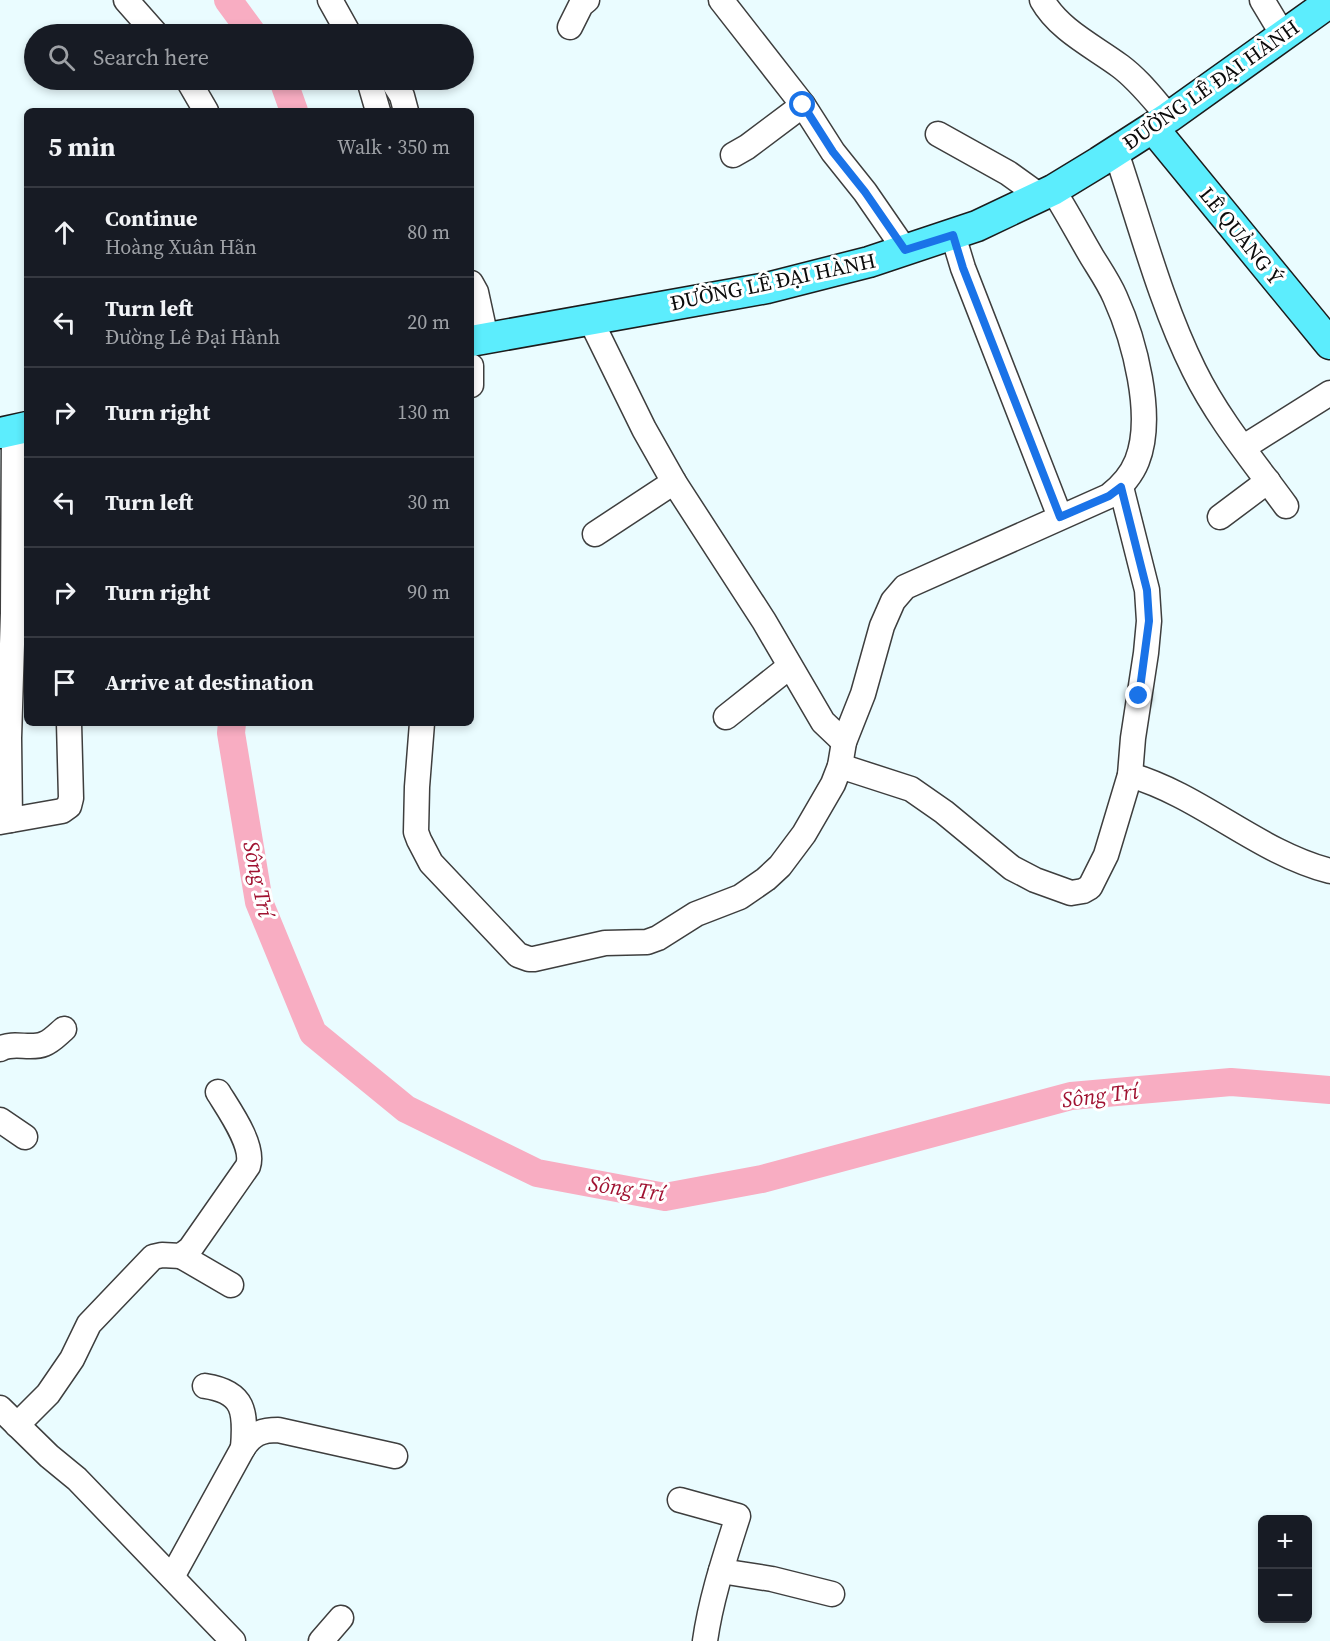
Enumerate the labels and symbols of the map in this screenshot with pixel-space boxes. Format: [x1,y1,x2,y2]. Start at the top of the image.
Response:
street label: ĐƯỜNG LÊ ĐẠI HÀNH [1117,13,1305,157]
route start [789,91,815,117]
street label: LÊ QUẢNG Ý [1193,181,1290,291]
street label: ĐƯỜNG LÊ ĐẠI HÀNH [667,246,878,317]
route end [1125,682,1151,708]
water label: Sông Trí [236,838,282,921]
water label: Sông Trí [1060,1075,1141,1115]
water label: Sông Trí [587,1168,668,1208]

